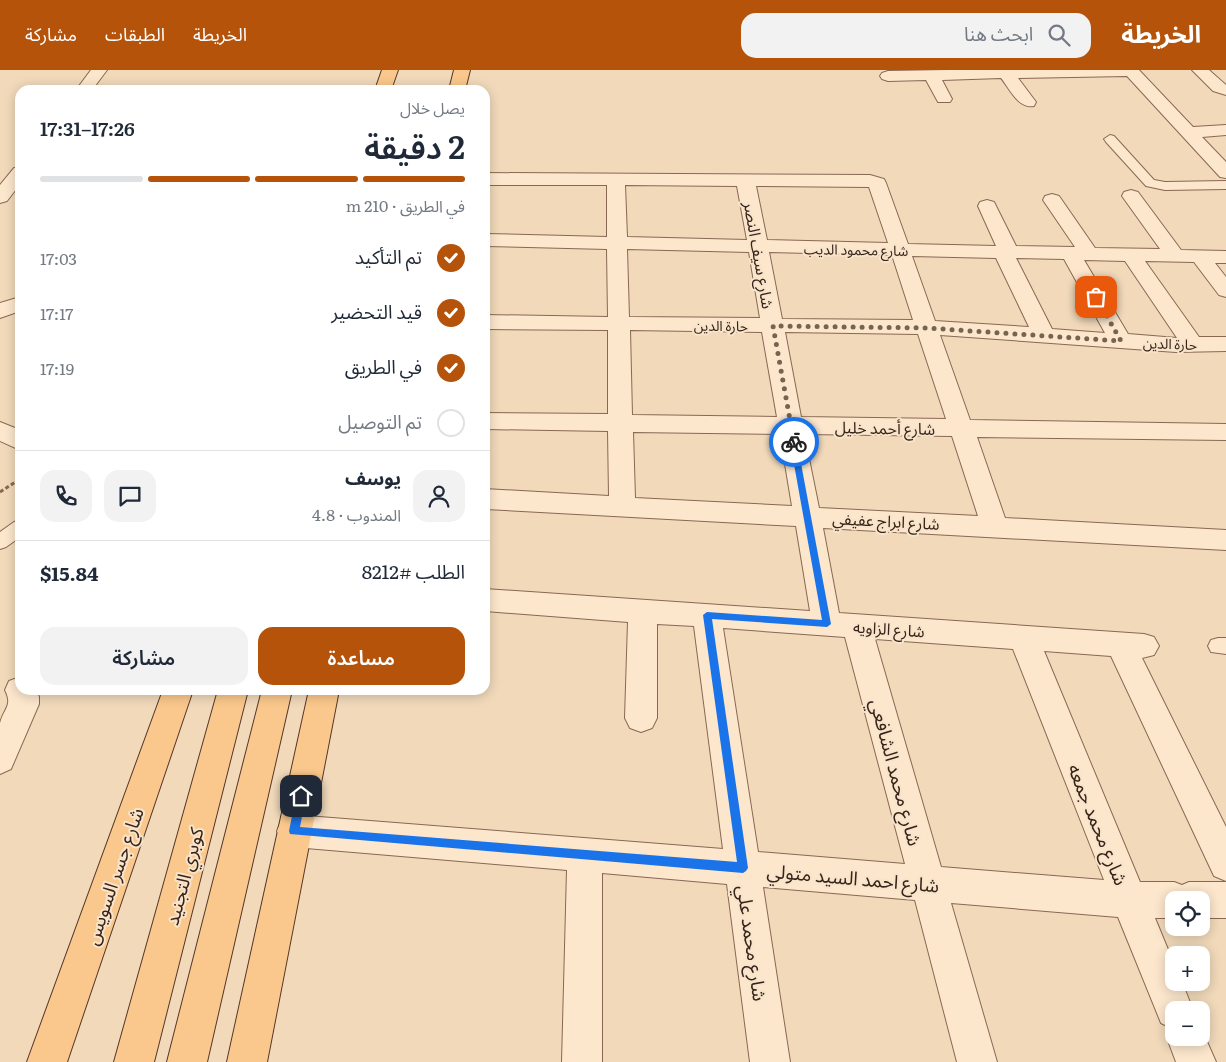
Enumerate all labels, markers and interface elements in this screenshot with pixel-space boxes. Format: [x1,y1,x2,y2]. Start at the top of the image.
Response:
search box [741,13,1091,58]
text: الخريطة [1121,15,1201,50]
text: ابحث هنا [964,19,1033,47]
text: مشاركة [25,20,77,47]
text: الطبقات [105,20,165,47]
text: الخريطة [193,20,247,47]
icon: search [1045,21,1073,49]
text: يصل خلال [400,95,465,119]
text: 17:26–17:31 [40,114,135,142]
text: 2 دقيقة [364,121,465,169]
text: في الطريق · 210 m [346,193,465,217]
street label: شارع سيف النصر [737,198,781,311]
street label: شارع محمود الديب [804,238,908,262]
text: تم التأكيد [355,242,422,270]
icon: check [437,244,465,272]
text: 17:03 [40,246,77,270]
pin [1075,276,1117,318]
icon: bag [1082,283,1110,311]
text: قيد التحضير [331,297,422,325]
icon: check [437,299,465,327]
text: 17:17 [40,301,73,325]
street label: حارة الدين [694,315,748,335]
street label: حارة الدين [1143,332,1197,354]
text: في الطريق [345,352,422,380]
icon: check [437,354,465,382]
text: 17:19 [40,356,74,380]
text: تم التوصيل [338,407,422,435]
street label: شارع أحمد خليل [835,414,935,442]
courier [769,417,819,467]
icon: bike [780,428,808,456]
text: يوسف [345,463,401,491]
button: phone [40,470,92,522]
button: chat [104,470,156,522]
button: person [413,470,465,522]
text: المندوب · 4.8 [312,502,401,526]
street label: شارع ابراج عفيفي [832,505,940,537]
text: الطلب #8212 [362,557,465,585]
text: $15.84 [40,559,98,587]
street label: شارع الزاويه [852,614,926,644]
button: مشاركة [40,627,248,685]
button: مساعدة [258,627,465,685]
street label: شارع محمد الشافعي [862,695,930,849]
street label: شارع محمد جمعه [1061,759,1136,889]
pin [280,775,322,817]
icon: home [287,782,315,810]
street label: شارع جسر السويس [76,803,151,949]
street label: كوبري التجنيد [157,823,212,929]
street label: شارع احمد السيد متولي [765,856,940,901]
street label: شارع محمد علي [729,883,775,1003]
map controls [1165,891,1210,1046]
button: locate [1165,891,1210,936]
button: + [1165,946,1210,991]
button: − [1165,1001,1210,1046]

